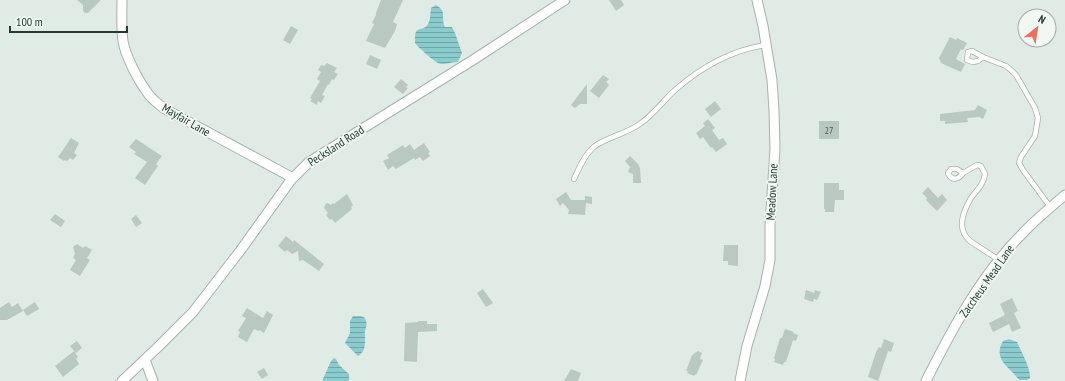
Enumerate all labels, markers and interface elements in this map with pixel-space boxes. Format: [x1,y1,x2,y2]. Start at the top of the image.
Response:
scale bar [10,8,127,34]
north arrow [1017,8,1057,48]
text: N [1036,12,1048,27]
text: 100 m [16,14,43,29]
street label: Mayfair Lane [159,100,213,139]
street label: Pecksland Road [305,122,367,169]
house number: 27 [825,124,834,137]
street label: Meadow Lane [763,163,780,221]
street label: Zaccheus Mead Lane [956,241,1017,320]

